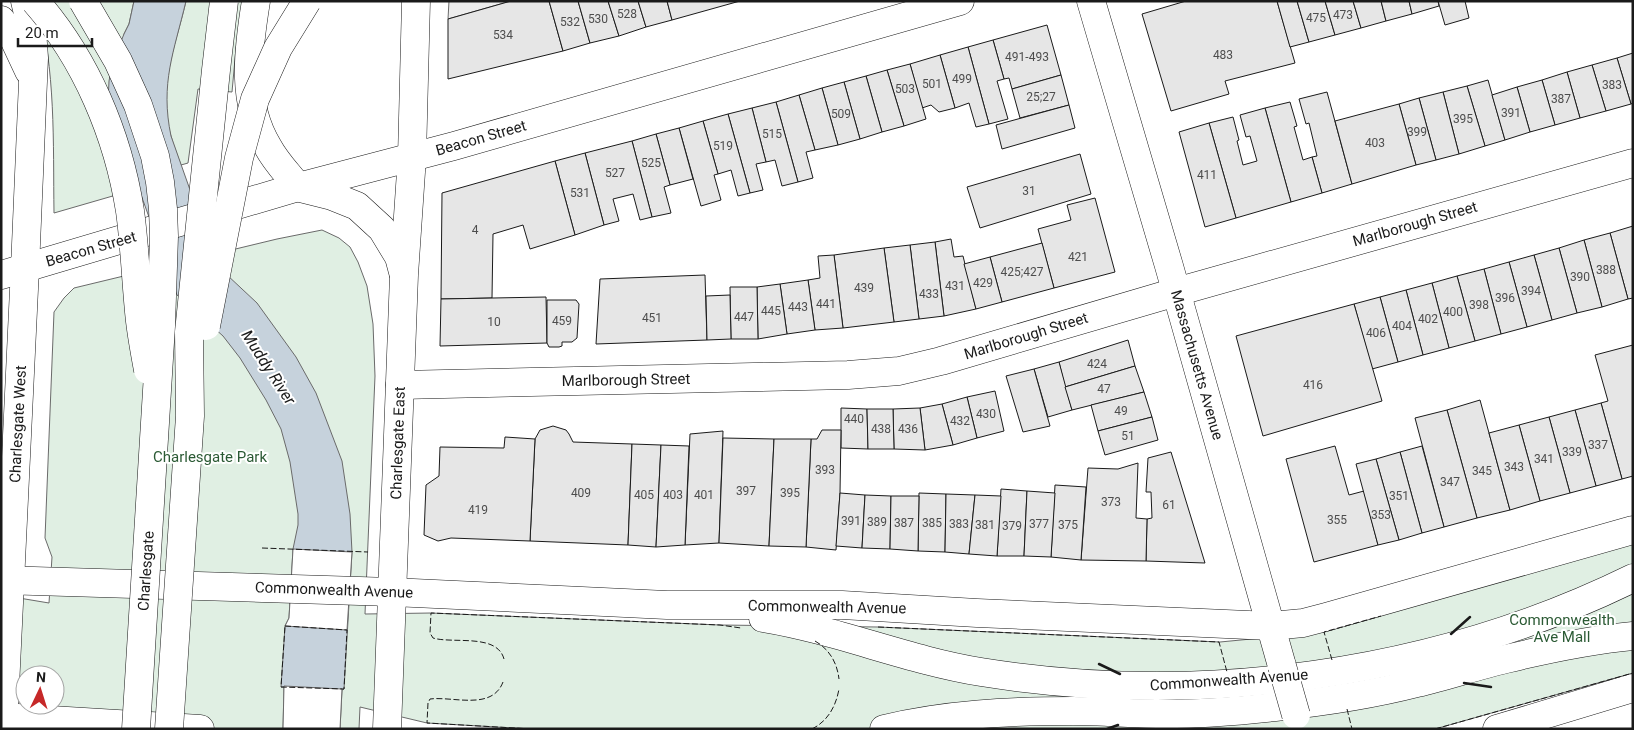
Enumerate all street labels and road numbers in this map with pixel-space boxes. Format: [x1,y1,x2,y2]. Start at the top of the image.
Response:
street label: Beacon Street [434,116,528,160]
street label: Marlborough Street [1351,198,1479,250]
street label: Beacon Street [44,227,138,271]
street label: Massachusetts Avenue [1167,288,1227,442]
street label: Marlborough Street [962,309,1090,363]
street label: Charlesgate West [6,365,30,483]
street label: Marlborough Street [562,370,691,390]
street label: Charlesgate East [387,386,409,500]
street label: Charlesgate [134,530,158,612]
street label: Commonwealth Avenue [255,578,414,602]
street label: Commonwealth Avenue [748,597,906,617]
street label: Commonwealth Avenue [1149,665,1309,695]

